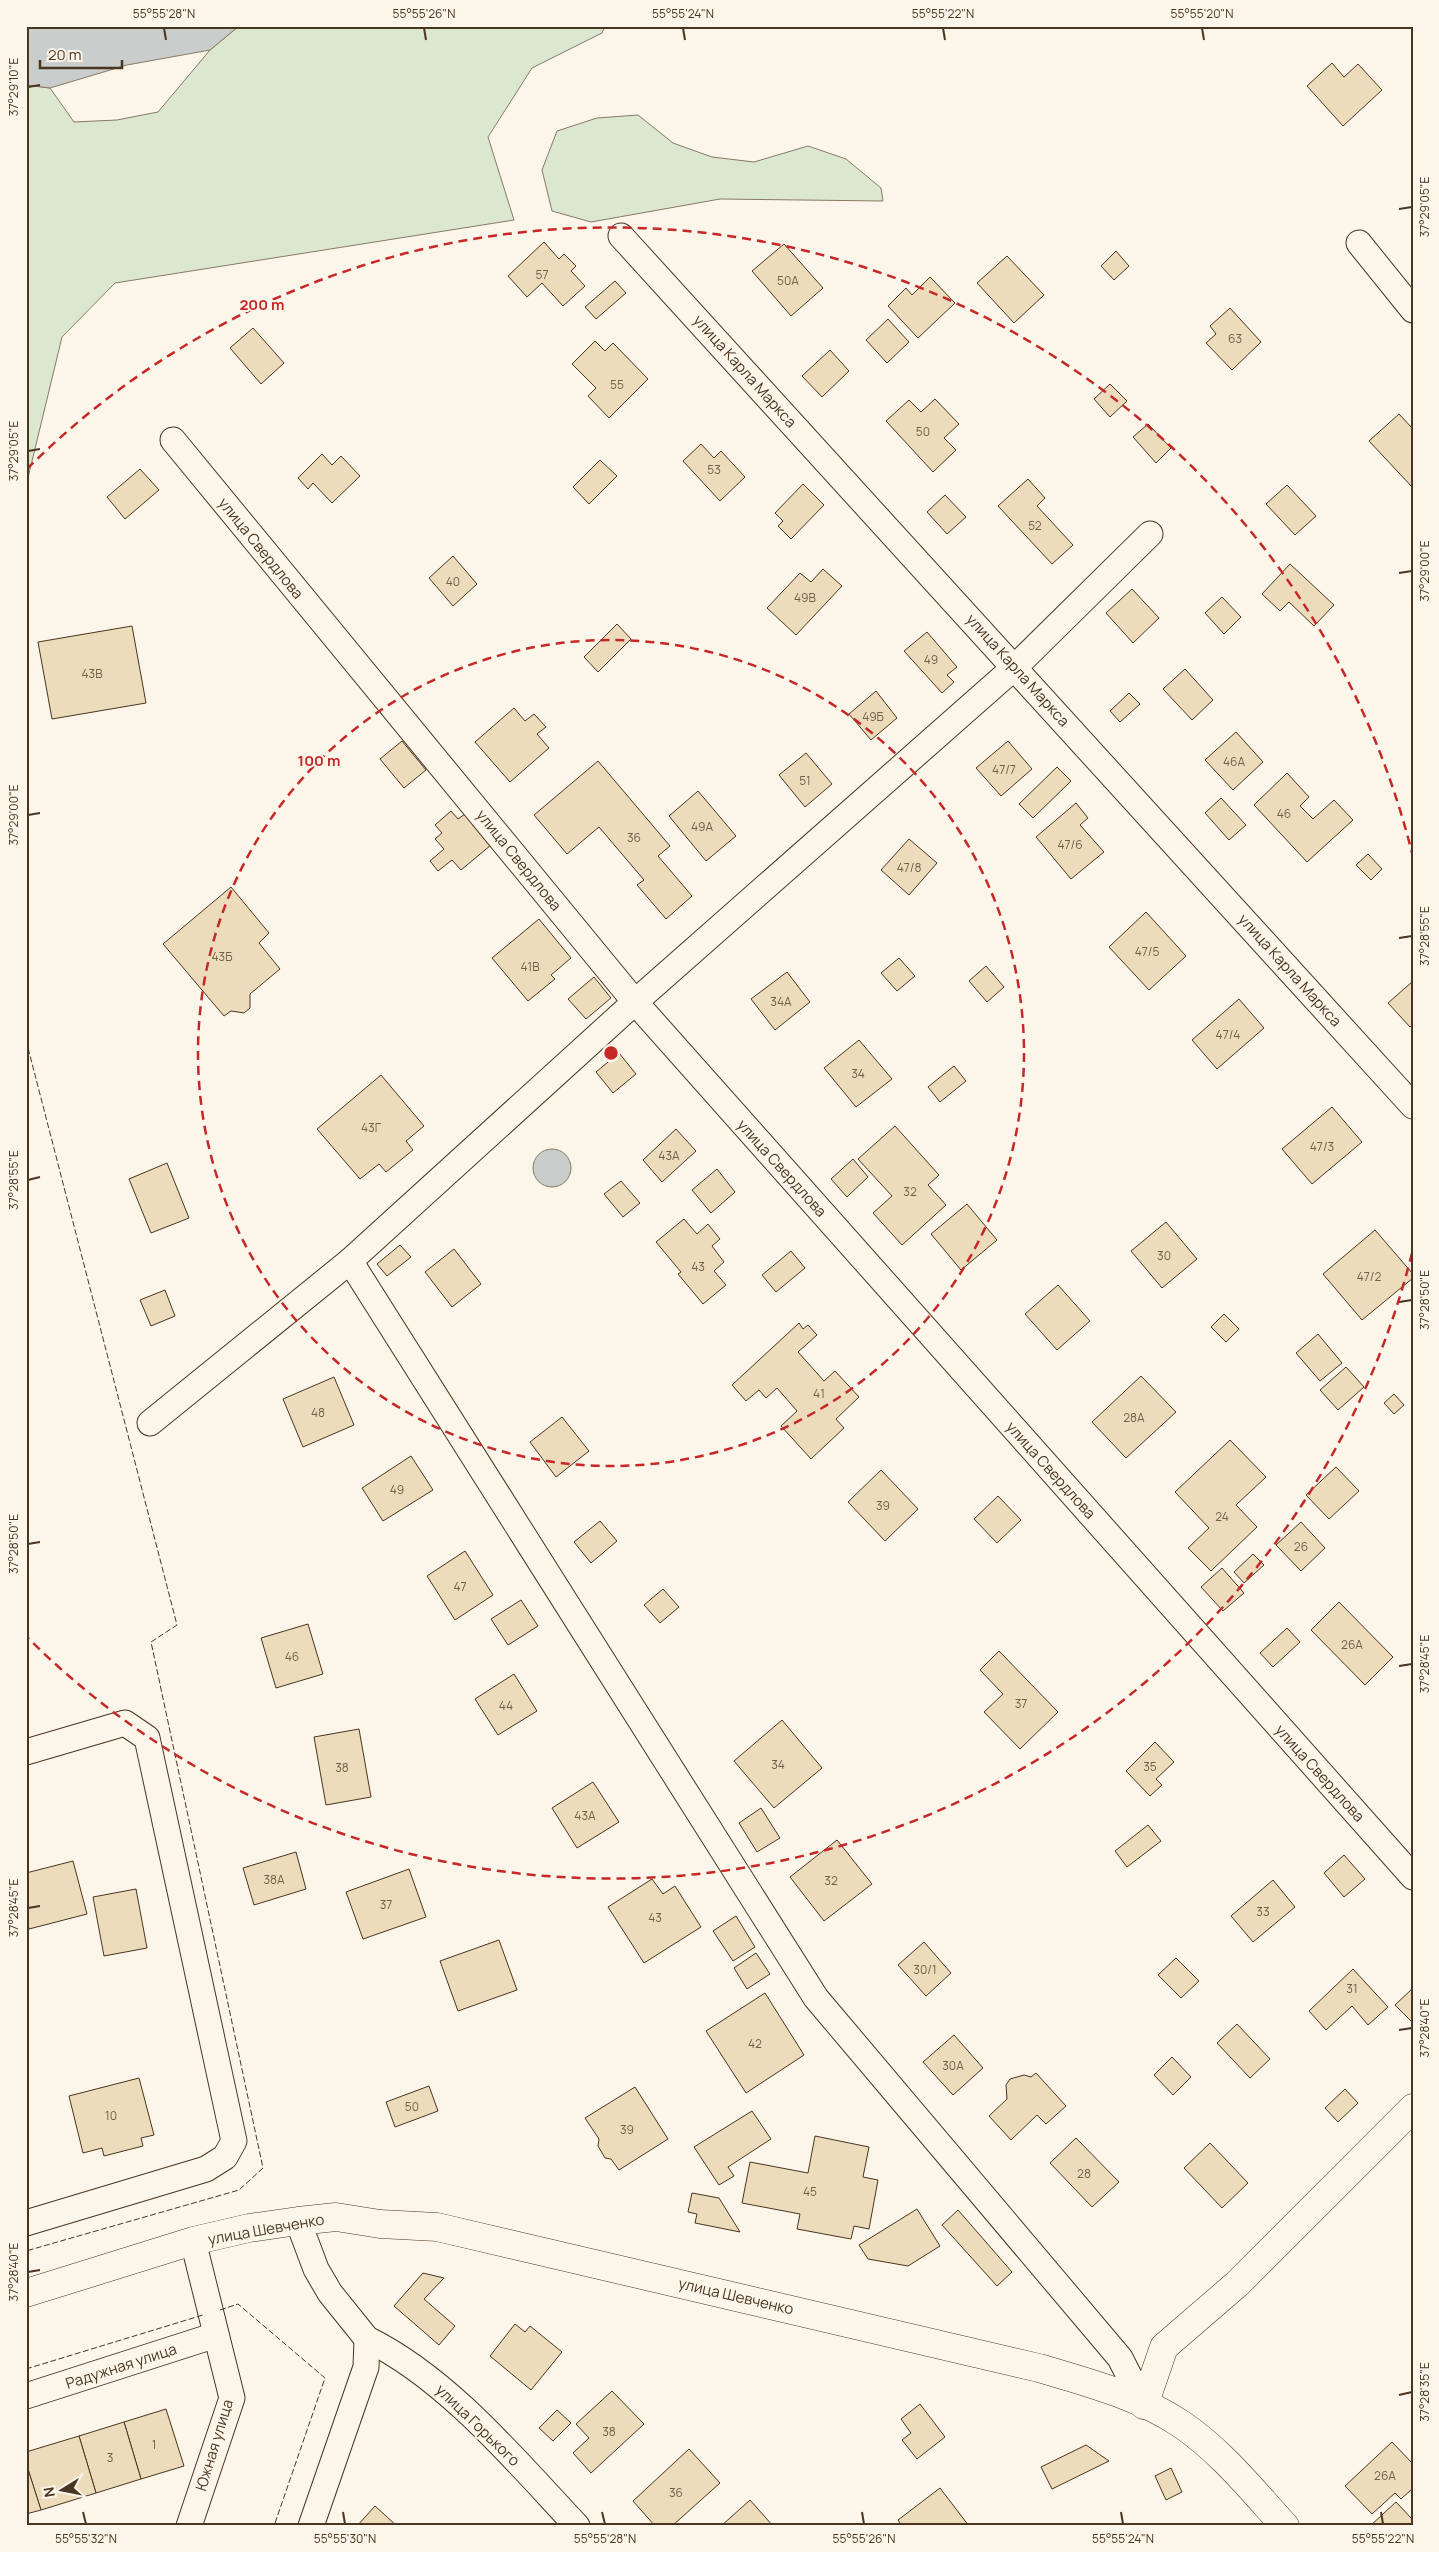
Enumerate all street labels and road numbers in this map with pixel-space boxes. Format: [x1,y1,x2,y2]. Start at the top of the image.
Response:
street label: улица Карла Маркса [689,310,801,432]
street label: улица Свердлова [214,493,308,603]
street label: улица Карла Маркса [962,609,1074,731]
street label: улица Свердлова [472,805,566,915]
street label: улица Карла Маркса [1234,909,1346,1031]
street label: улица Свердлова [732,1115,832,1221]
street label: улица Свердлова [1001,1417,1101,1523]
street label: улица Свердлова [1270,1720,1370,1826]
street label: улица Шевченко [206,2208,326,2250]
street label: улица Шевченко [676,2273,796,2320]
street label: Радужная улица [63,2338,179,2394]
street label: улица Горького [431,2379,525,2471]
street label: Южная улица [190,2397,238,2493]

